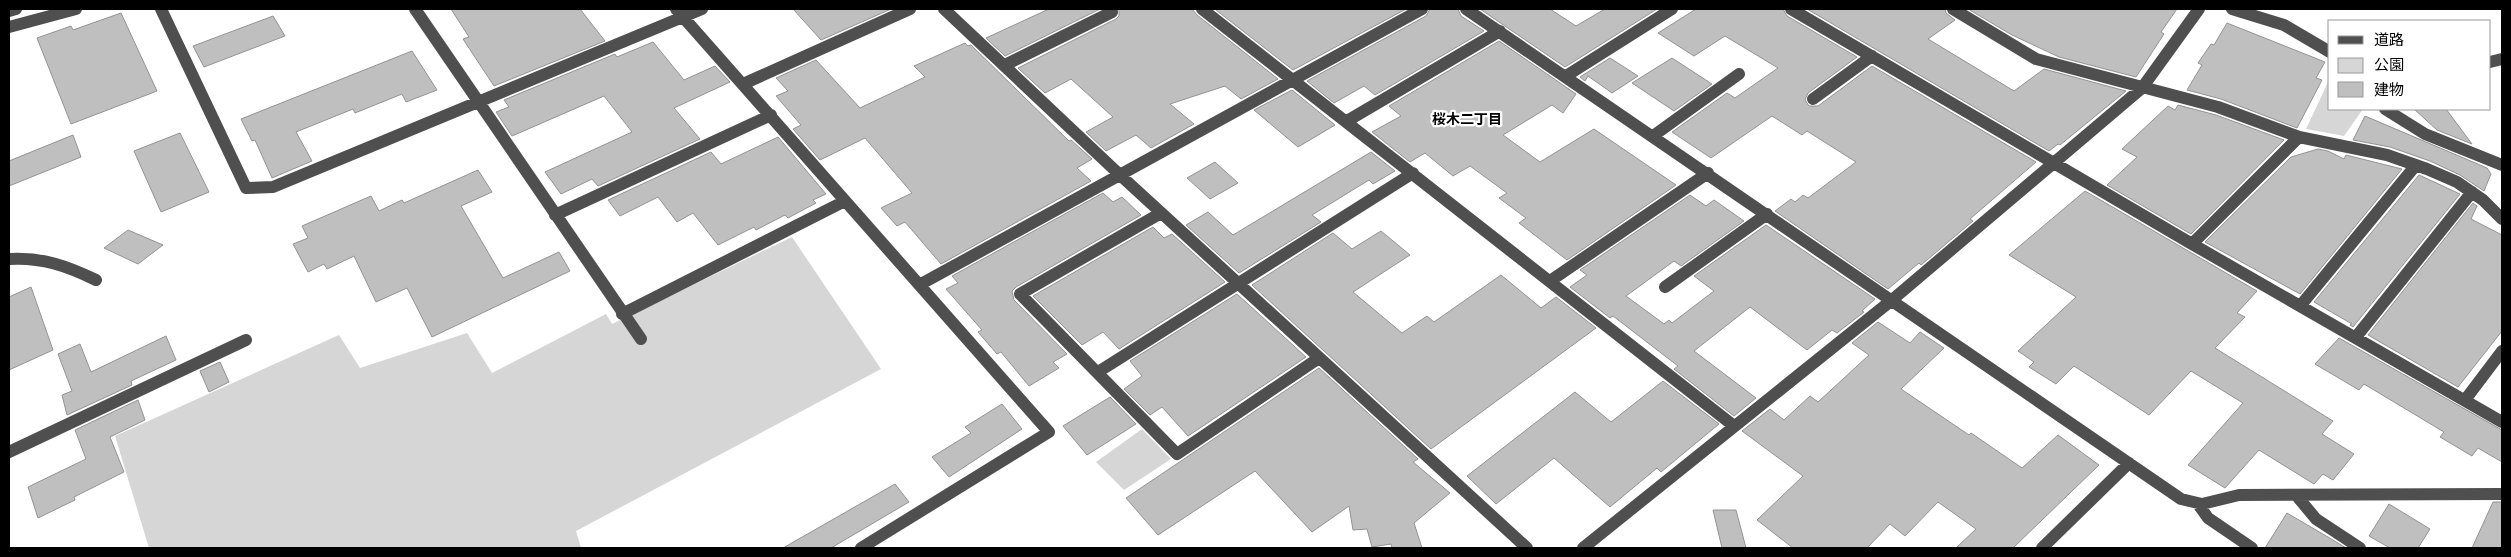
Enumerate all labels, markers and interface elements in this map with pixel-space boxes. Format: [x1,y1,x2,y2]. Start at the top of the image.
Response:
legend [2328,20,2491,110]
text: 道路 [2374,28,2404,51]
text: 公園 [2374,53,2404,76]
text: 建物 [2374,78,2404,101]
district label: 桜木二丁目 [1432,108,1502,129]

